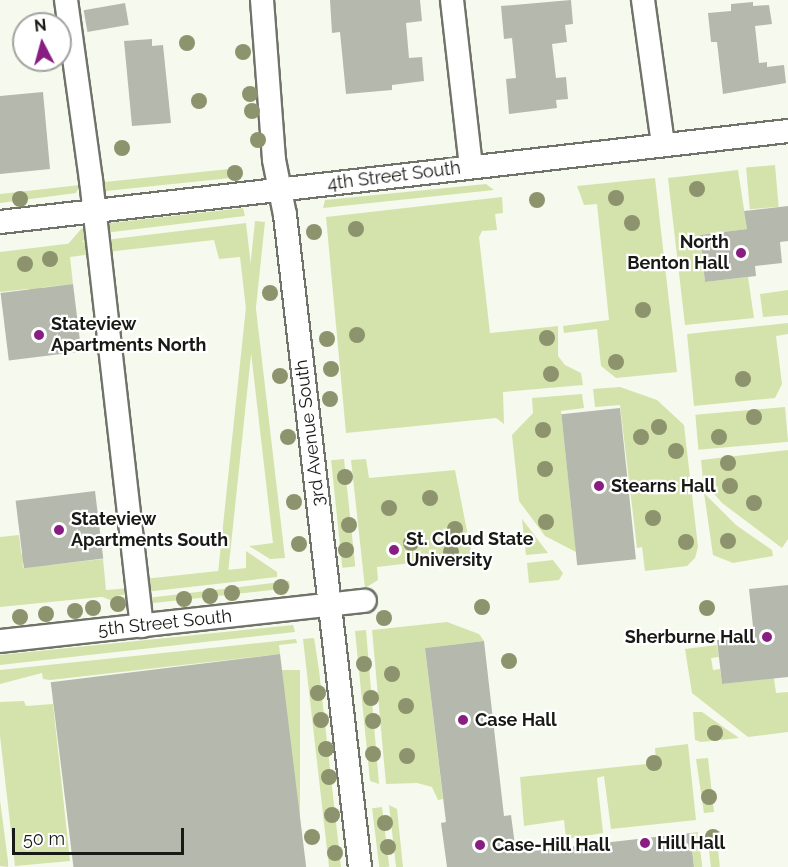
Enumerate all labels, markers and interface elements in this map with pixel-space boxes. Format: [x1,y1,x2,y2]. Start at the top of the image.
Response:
north arrow [12,12,72,72]
text: N [33,16,47,36]
street label: 4th Street South [326,157,462,195]
place label: North Benton Hall [627,232,729,274]
marker: North Benton Hall [734,246,748,260]
place label: Stateview Apartments North [51,314,206,356]
marker: Stateview Apartments North [32,328,46,342]
street label: 3rd Avenue South [290,358,330,508]
place label: Stearns Hall [611,475,716,497]
marker: Stearns Hall [592,479,606,493]
place label: Stateview Apartments South [71,509,228,552]
marker: Stateview Apartments South [52,523,66,537]
place label: St. Cloud State University [406,529,534,572]
marker: St. Cloud State University [387,543,401,557]
street label: 5th Street South [97,605,233,641]
place label: Sherburne Hall [625,626,755,648]
marker: Sherburne Hall [760,630,774,644]
place label: Case Hall [475,709,557,731]
marker: Case Hall [456,713,470,727]
scale bar [15,816,188,854]
text: 50 m [23,828,65,849]
place label: Hill Hall [657,832,726,854]
place label: Case-Hill Hall [492,834,611,856]
marker: Hill Hall [638,836,652,850]
marker: Case-Hill Hall [473,838,487,852]

